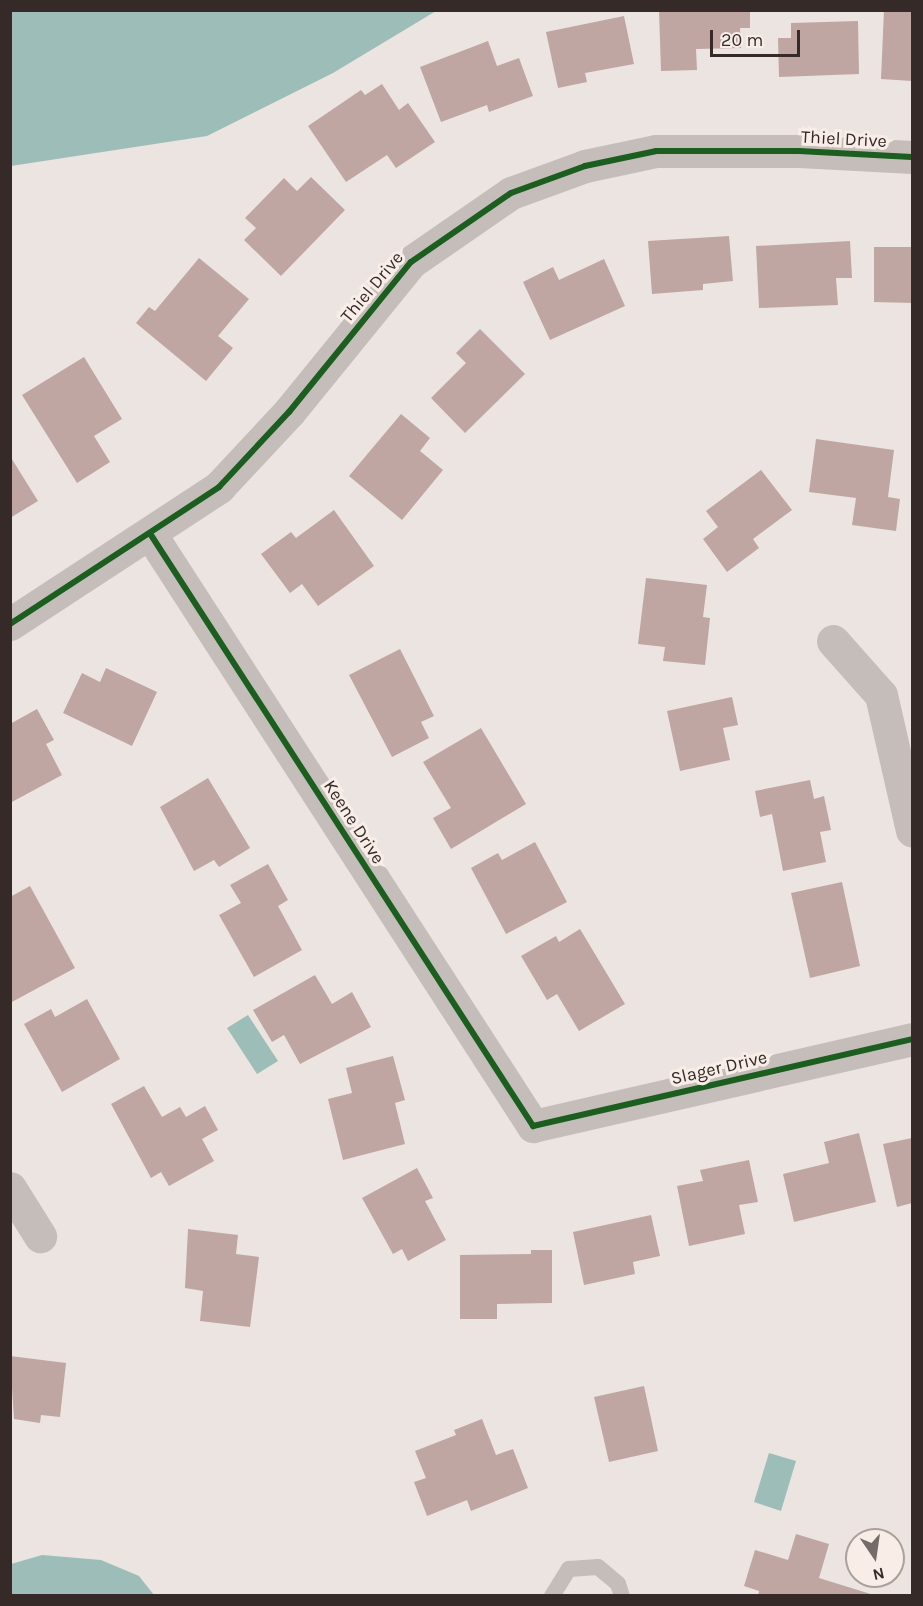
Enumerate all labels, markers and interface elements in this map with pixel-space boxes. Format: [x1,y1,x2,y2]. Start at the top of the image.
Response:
scale bar [713,18,803,56]
text: 20 m [721,29,763,51]
street label: Thiel Drive [801,126,887,152]
street label: Thiel Drive [336,247,408,327]
street label: Keene Drive [319,776,389,868]
street label: Slager Drive [669,1046,769,1090]
north arrow [845,1528,905,1588]
text: N [871,1564,886,1585]

